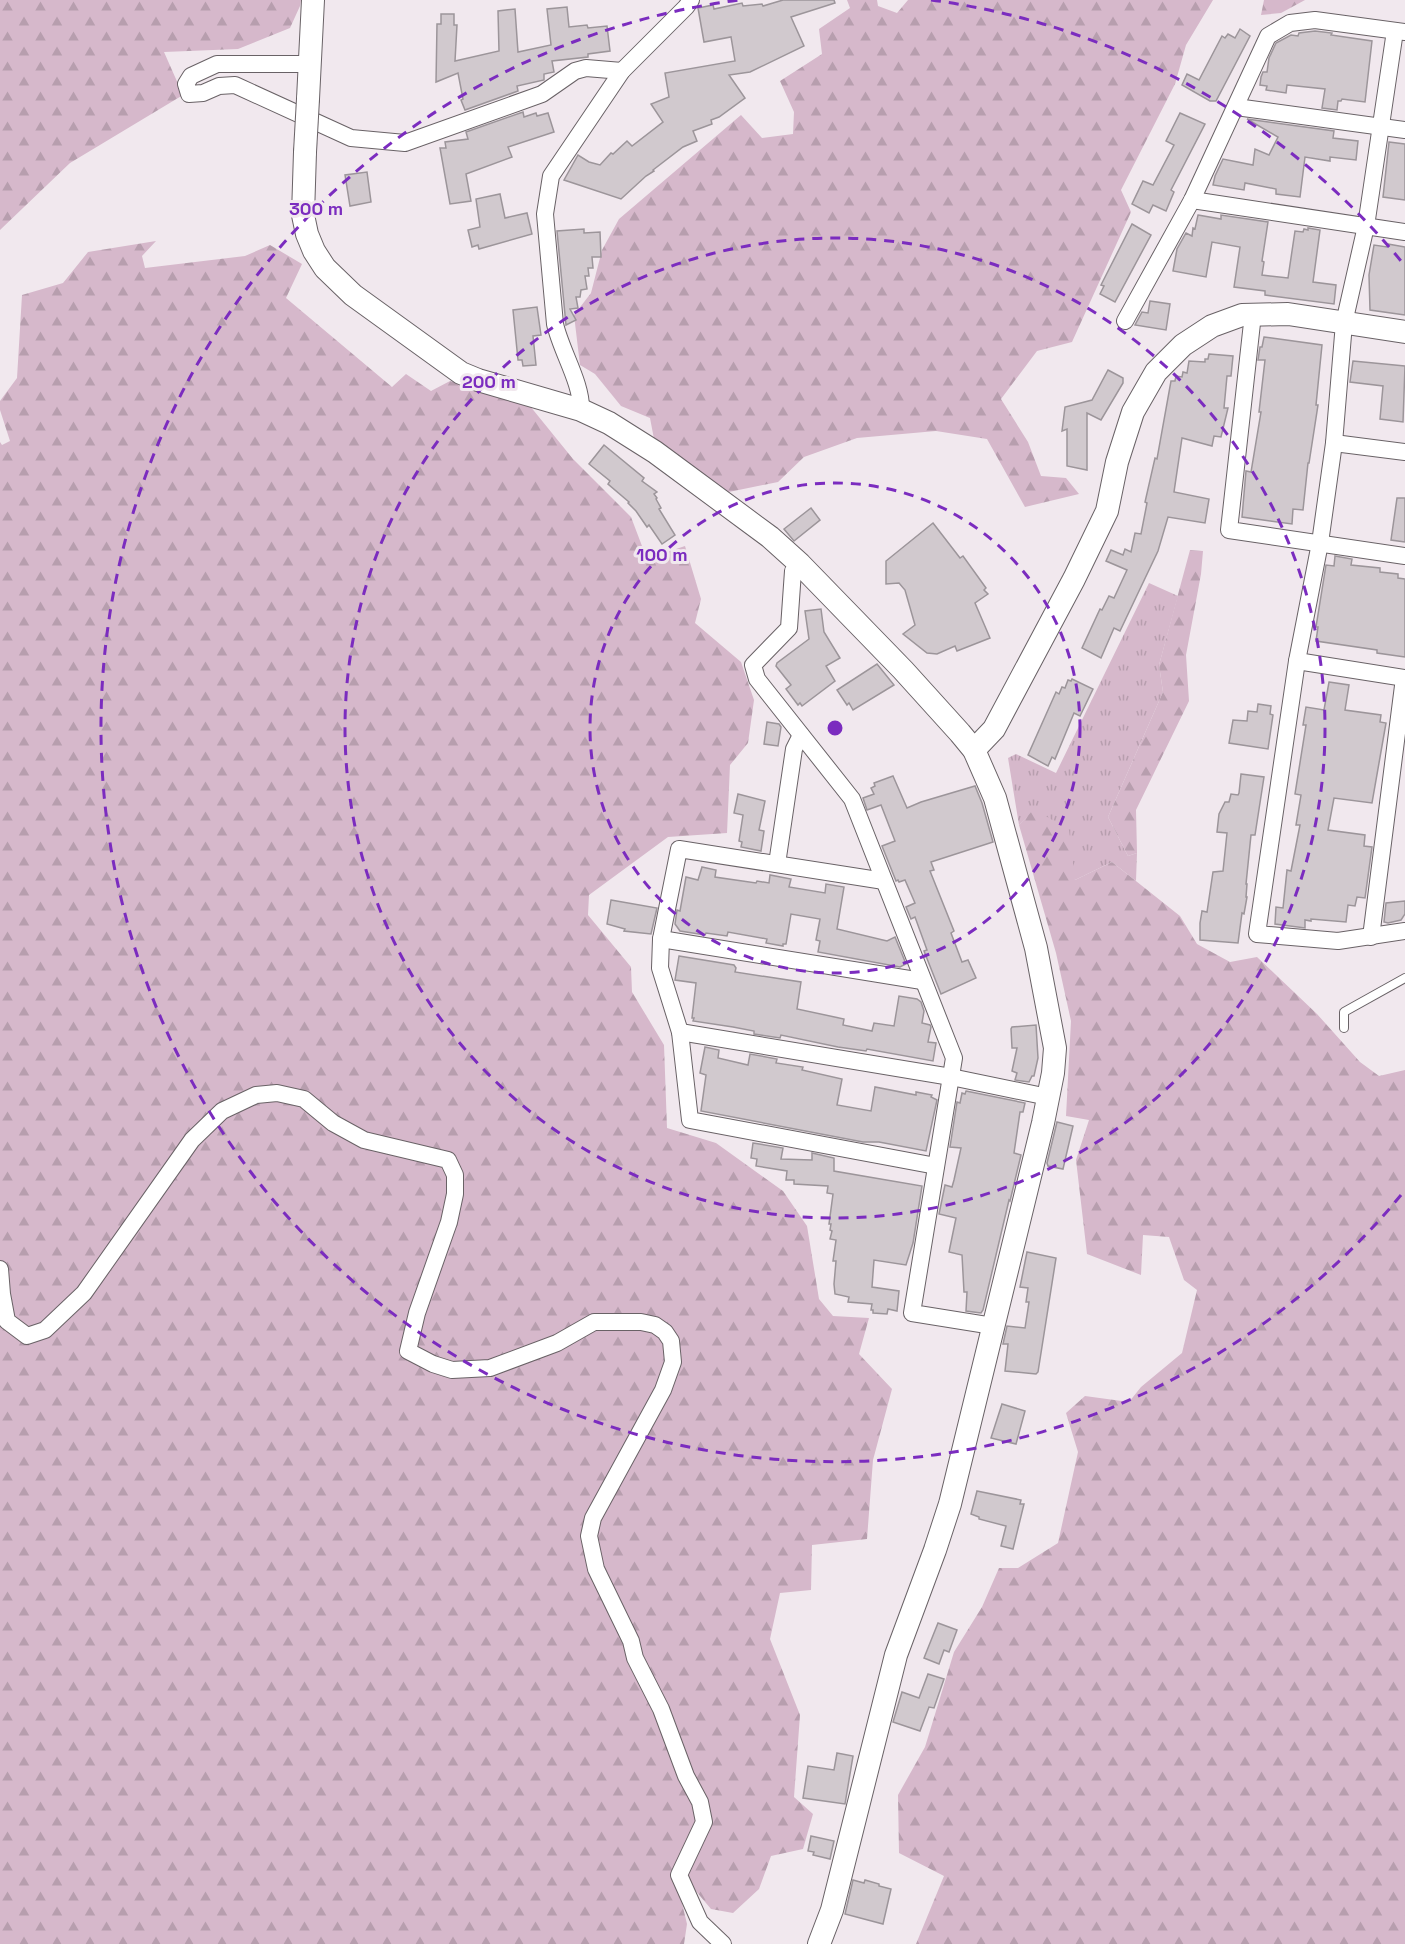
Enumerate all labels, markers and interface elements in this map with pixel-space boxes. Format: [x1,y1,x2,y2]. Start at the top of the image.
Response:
text: 300 m [289,197,343,220]
text: 200 m [462,370,516,393]
text: 100 m [636,543,688,566]
centre of rings [825,718,845,738]

